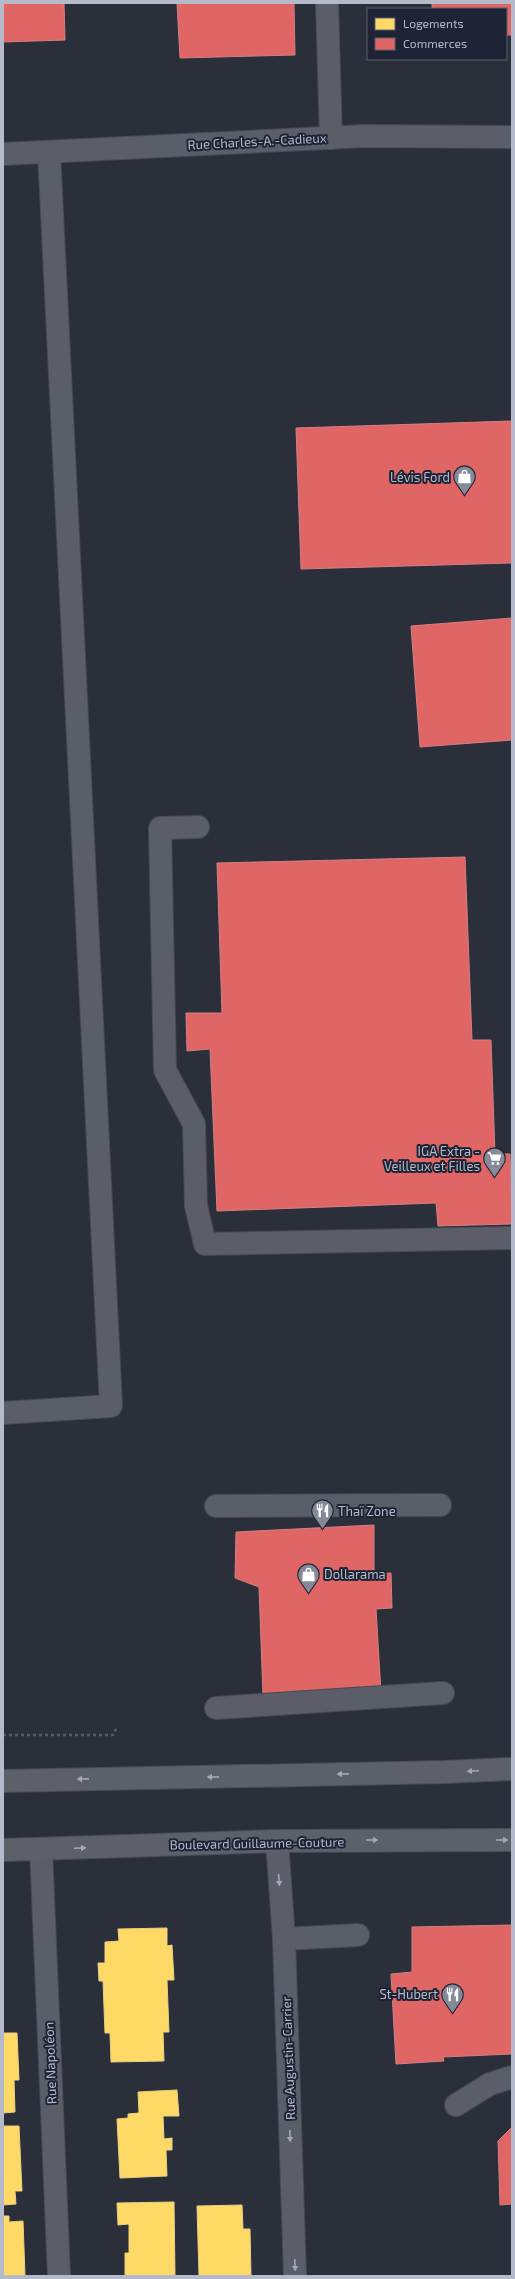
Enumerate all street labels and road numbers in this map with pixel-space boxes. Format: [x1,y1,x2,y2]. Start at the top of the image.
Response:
street label: Rue Charles-A.-Cadieux [187,129,327,153]
street label: Boulevard Guillaume-Couture [169,1833,345,1853]
street label: Rue Augustin-Carrier [278,1996,298,2120]
street label: Rue Napoléon [41,2022,59,2104]

